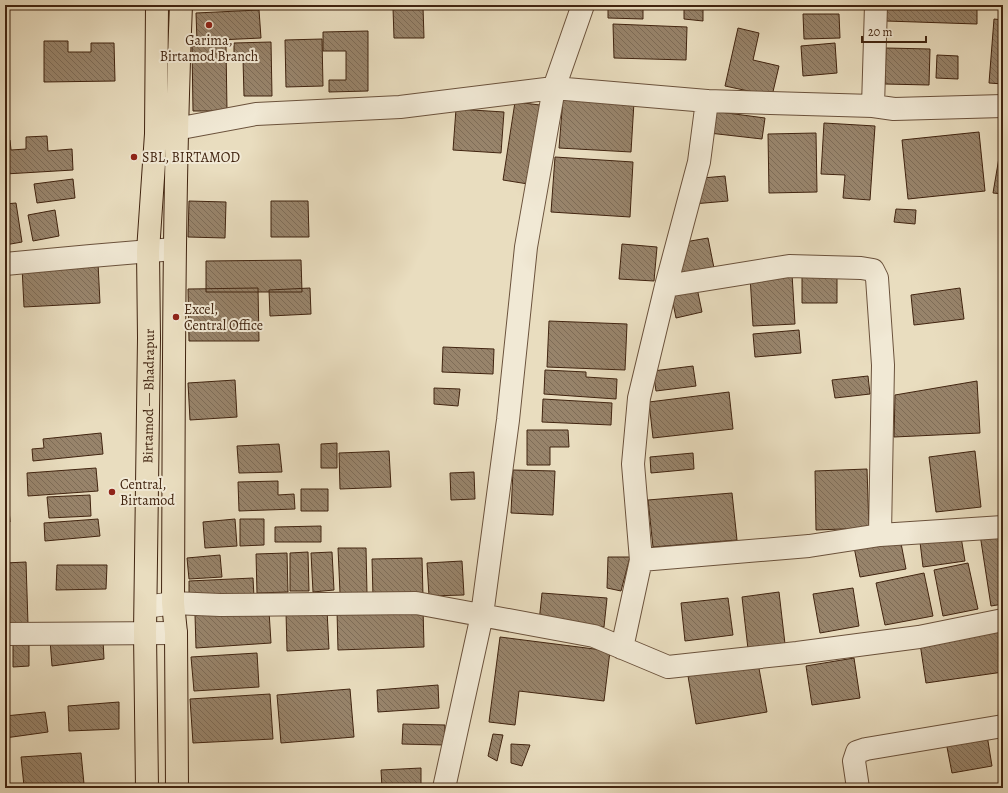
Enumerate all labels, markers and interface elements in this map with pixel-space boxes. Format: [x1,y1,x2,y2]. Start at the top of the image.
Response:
scale bar [862,18,926,44]
marker: Garima, Birtamod Branch [204,20,214,30]
text: 20 m [868,24,892,40]
place label: Garima, Birtamod Branch [160,31,259,66]
place label: SBL, BIRTAMOD [142,148,240,167]
marker: SBL, BIRTAMOD [129,152,139,162]
place label: Excel, Central Office [184,300,263,335]
marker: Excel, Central Office [171,312,181,322]
street label: Birtamod — Bhadrapur [138,328,159,464]
place label: Central, Birtamod [120,475,175,510]
marker: Central, Birtamod [107,487,117,497]

